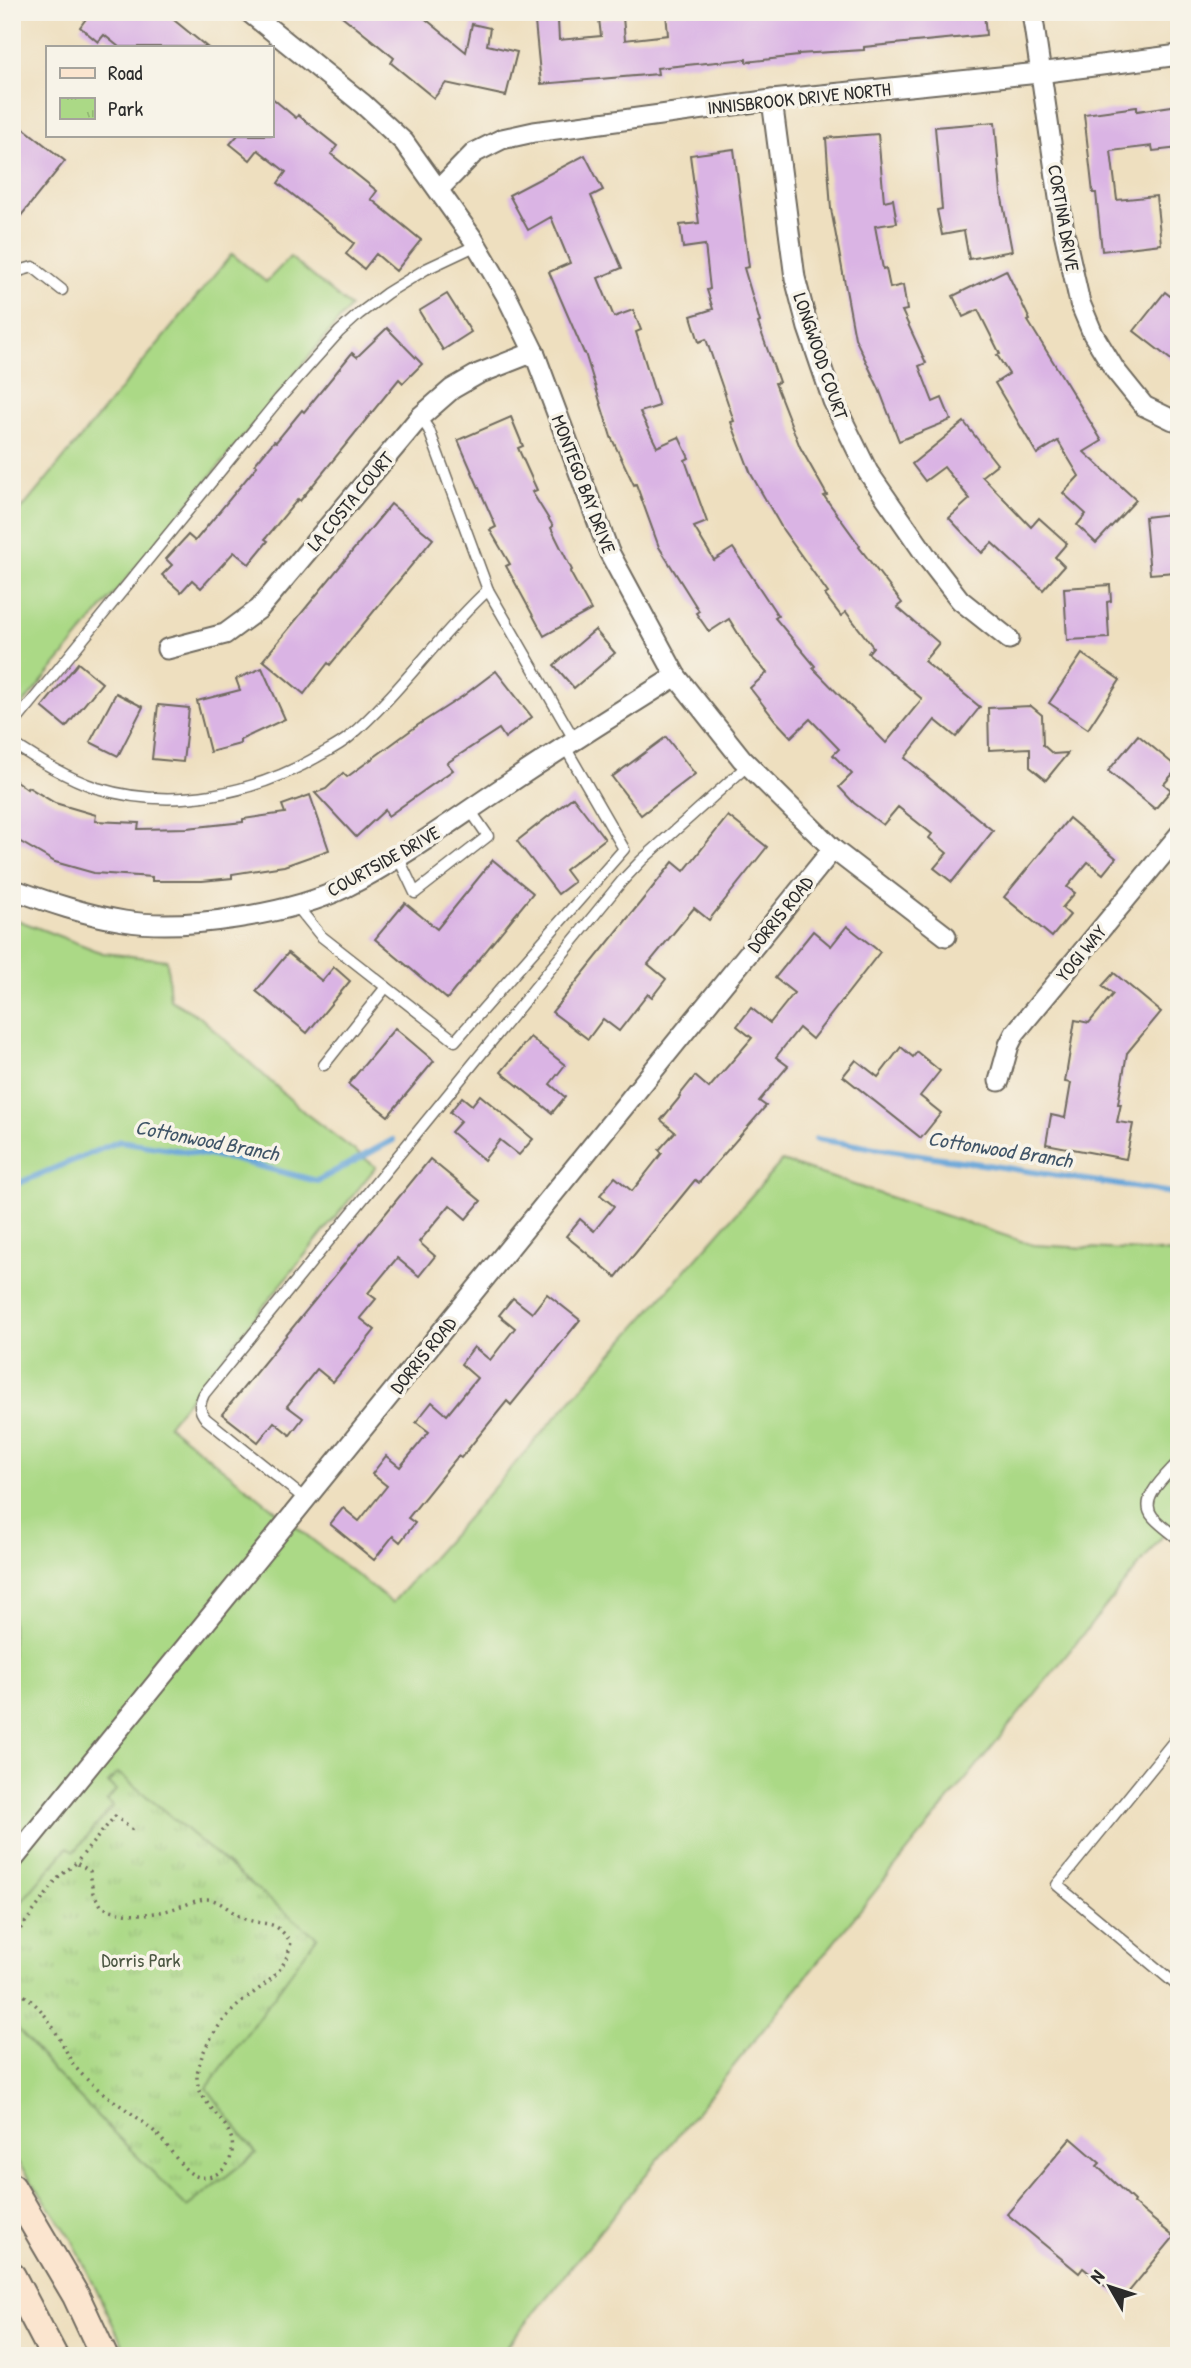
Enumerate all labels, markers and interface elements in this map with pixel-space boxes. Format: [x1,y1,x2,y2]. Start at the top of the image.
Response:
legend [46,46,273,136]
text: Road [108,58,142,87]
street label: INNISBROOK DRIVE NORTH [706,75,892,121]
text: Park [108,94,143,123]
street label: CORTINA DRIVE [1042,163,1086,274]
street label: LONGWOOD COURT [787,289,855,424]
street label: MONTEGO BAY DRIVE [546,411,623,557]
street label: LA COSTA COURT [301,445,400,556]
street label: COURTSIDE DRIVE [322,819,445,903]
street label: DORRIS ROAD [741,870,819,958]
street label: YOGI WAY [1050,919,1113,987]
water label: Cottonwood Branch [133,1112,282,1168]
water label: Cottonwood Branch [926,1123,1075,1175]
street label: DORRIS ROAD [384,1311,462,1399]
park label: Dorris Park [101,1947,181,1973]
north arrow [1076,2252,1146,2322]
text: N [1084,2264,1110,2288]

